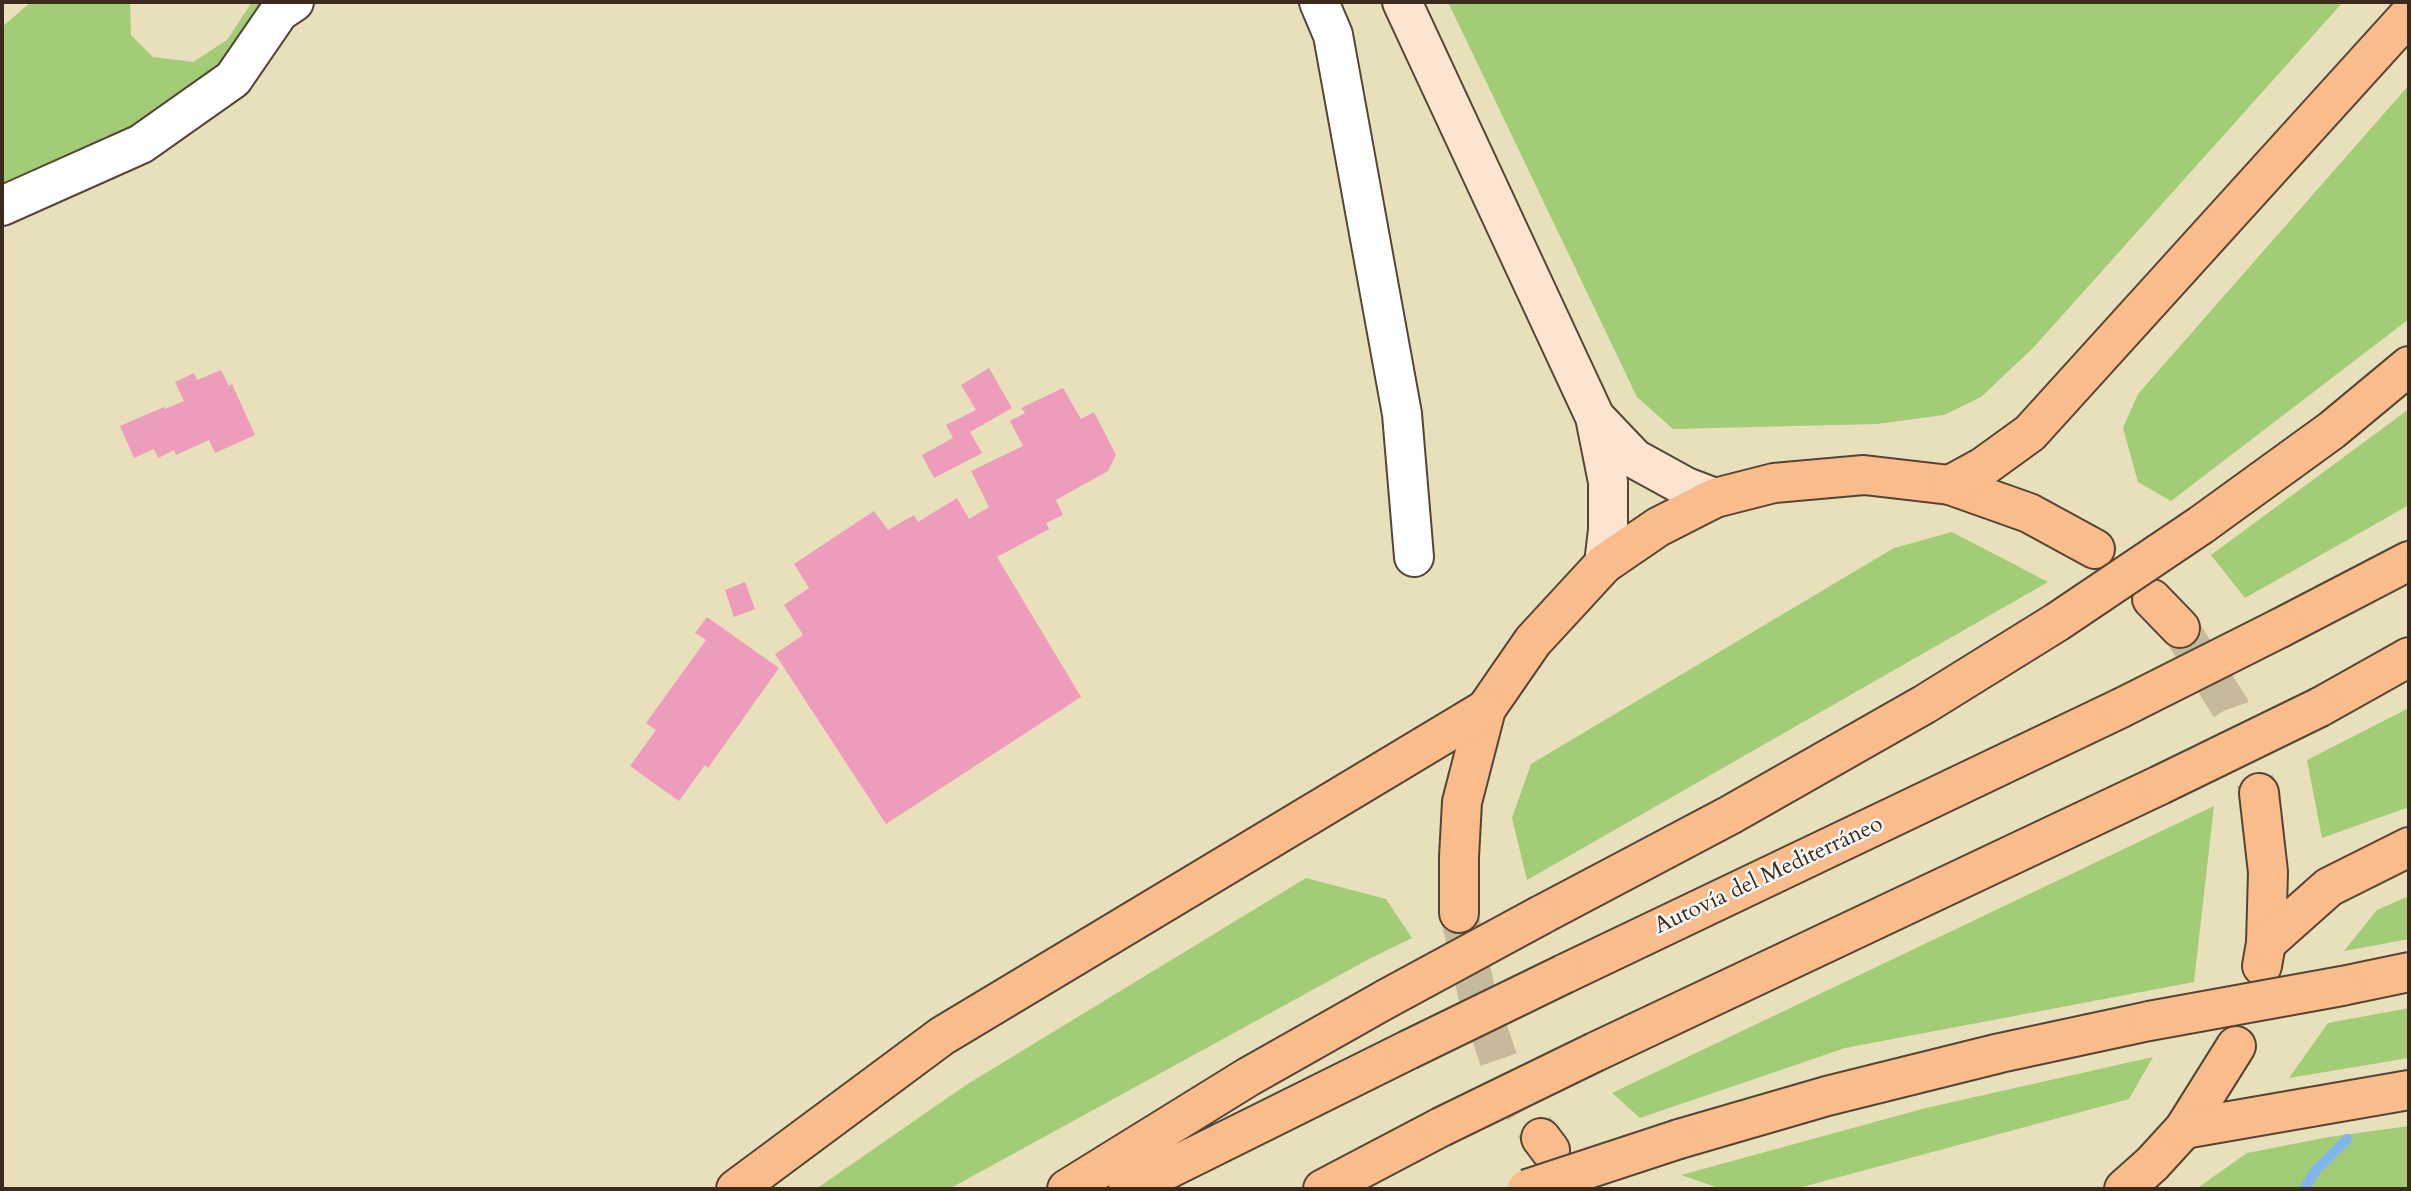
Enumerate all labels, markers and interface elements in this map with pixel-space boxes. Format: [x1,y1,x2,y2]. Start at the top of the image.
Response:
street label: Autovía del Mediterráneo [1650,811,1888,941]

